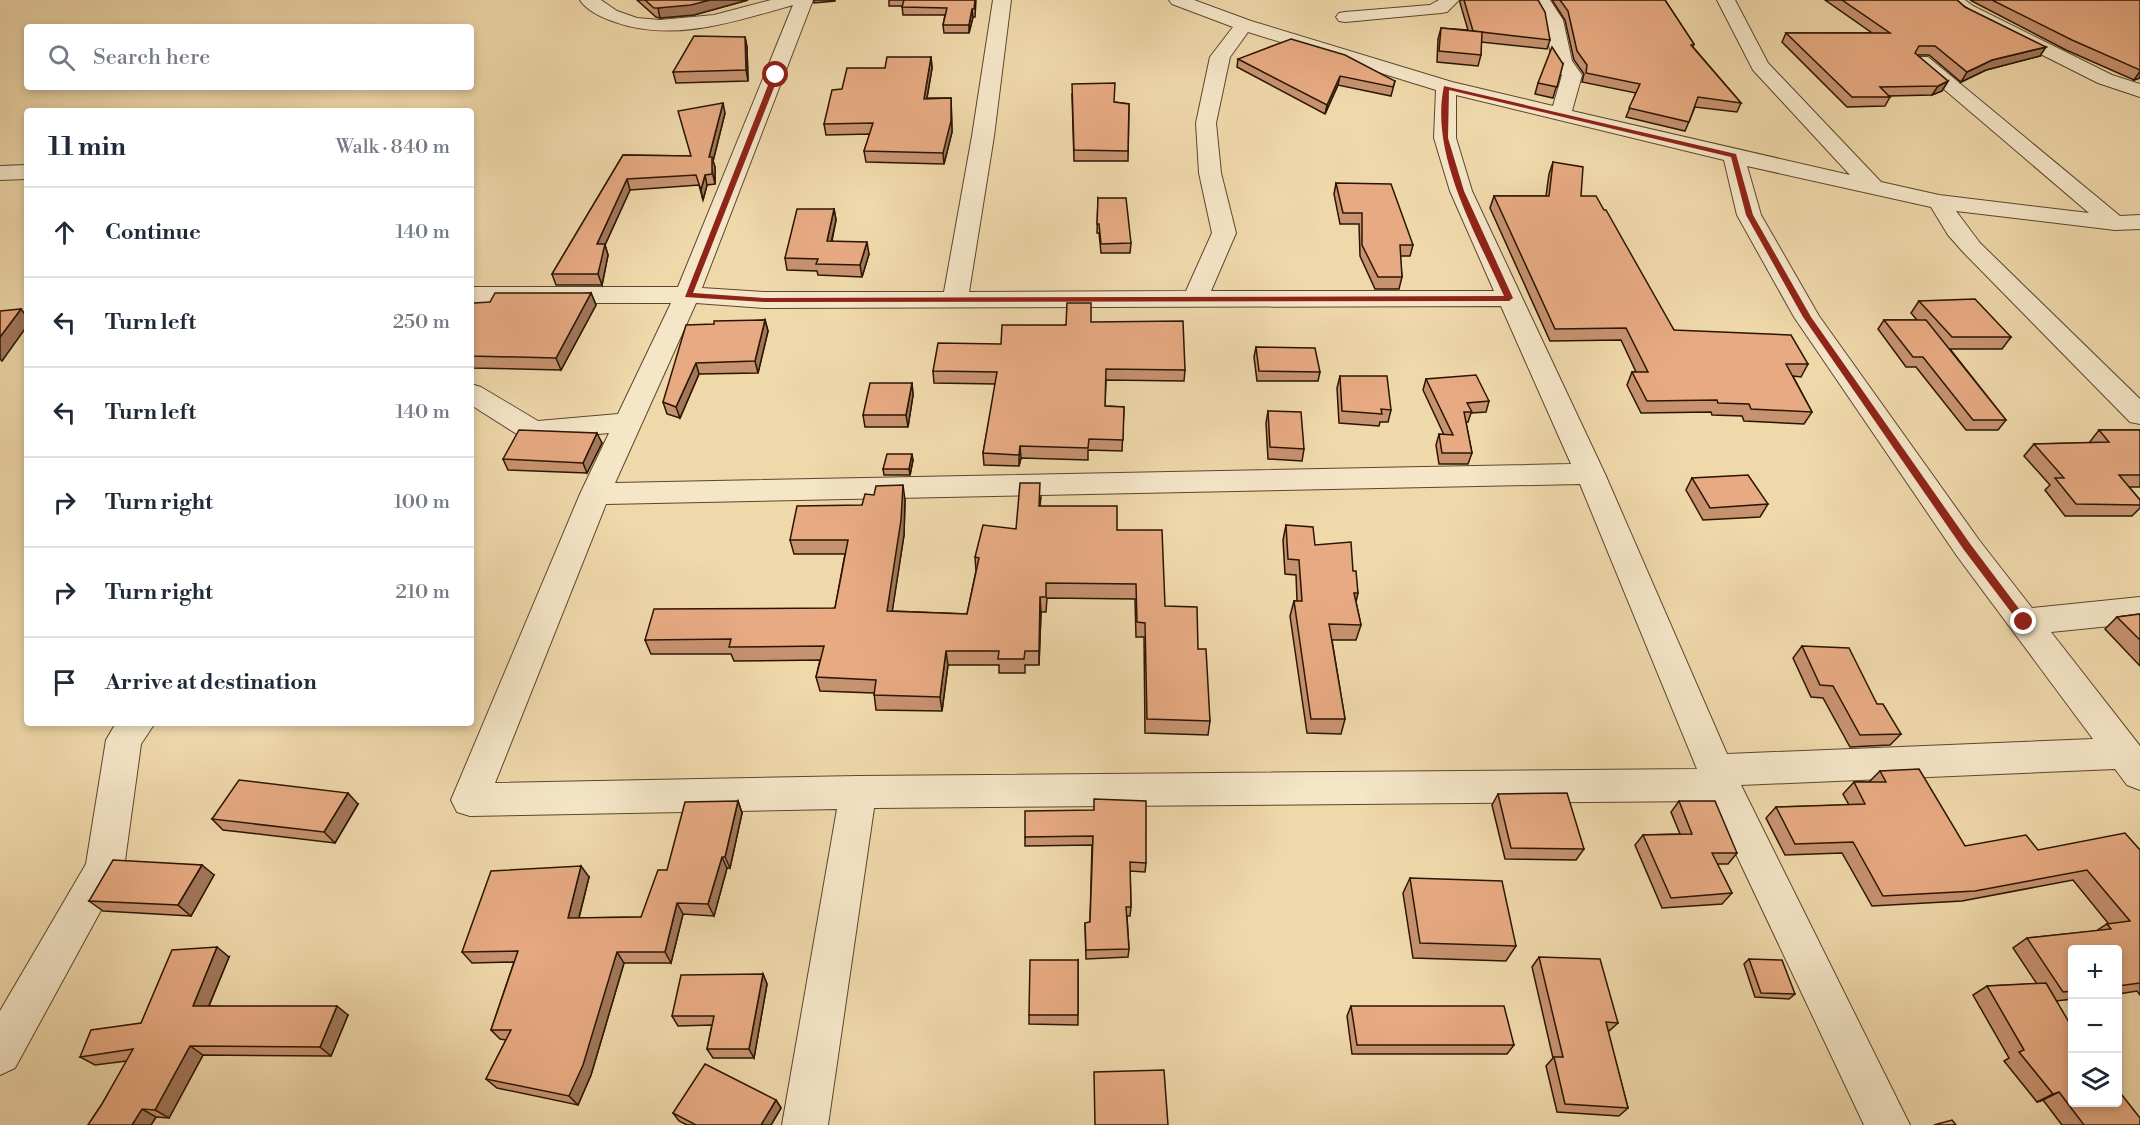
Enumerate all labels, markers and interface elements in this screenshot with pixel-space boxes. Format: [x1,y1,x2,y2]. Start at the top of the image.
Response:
search box [24,24,474,90]
icon: search [45,41,78,74]
text: Search here [93,44,210,71]
route start [762,61,788,87]
text: 11 min [48,131,126,163]
text: Walk · 840 m [336,135,450,160]
icon: ahead [48,216,81,249]
text: Continue [105,219,201,246]
text: 140 m [395,220,450,245]
icon: left [48,306,81,339]
text: Turn left [105,309,196,336]
text: 250 m [393,310,450,335]
icon: left [48,396,81,429]
text: Turn left [105,399,196,426]
text: 140 m [395,400,450,425]
icon: right [48,486,81,519]
text: Turn right [105,489,213,516]
text: 100 m [394,490,450,515]
icon: right [48,576,81,609]
text: Turn right [105,579,213,606]
text: 210 m [395,580,450,605]
route end [2010,608,2036,634]
icon: arrive [48,666,81,699]
text: Arrive at destination [105,669,317,696]
map controls [2068,945,2122,1107]
button: + [2068,945,2122,999]
button: − [2068,999,2122,1053]
button: layers [2068,1053,2122,1107]

